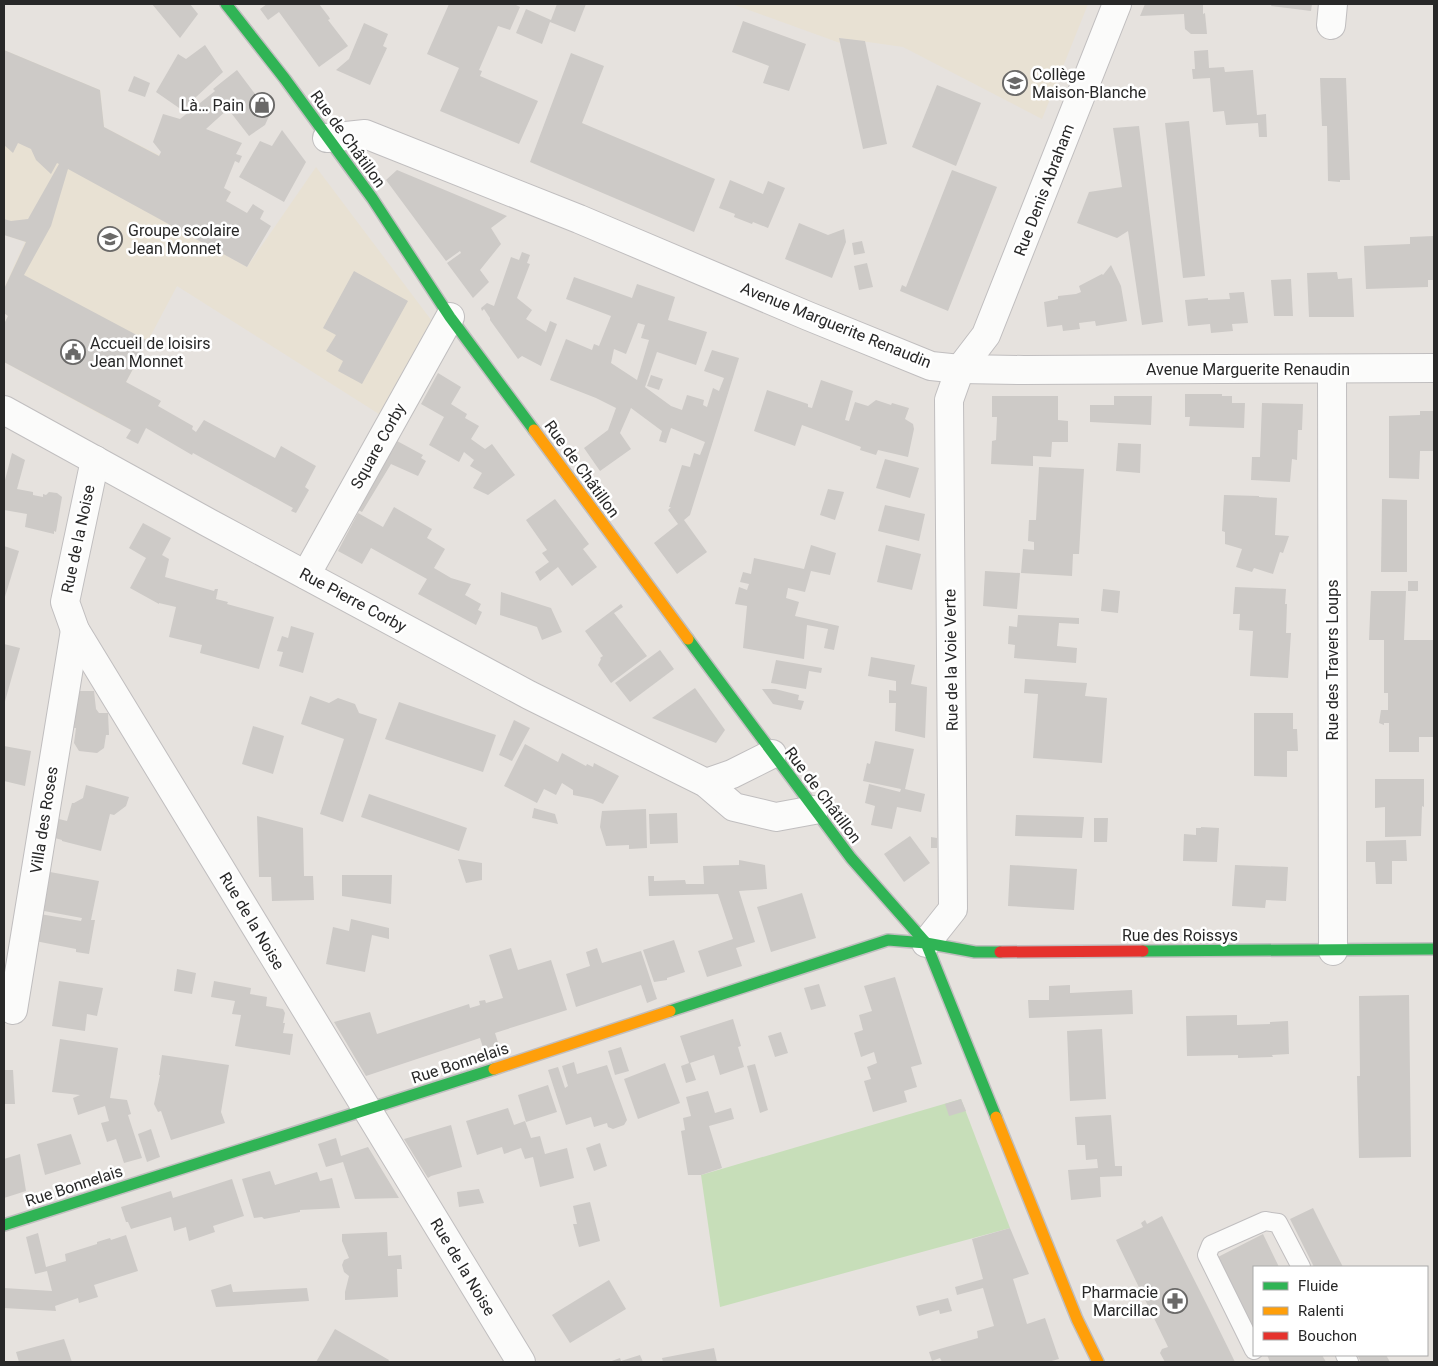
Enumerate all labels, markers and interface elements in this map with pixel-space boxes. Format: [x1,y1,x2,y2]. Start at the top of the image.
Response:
place label: Collège Maison-Blanche [1032,65,1146,102]
school or university icon: Collège Maison-Blanche [1002,70,1028,96]
street label: Rue de Châtillon [306,87,390,191]
shop icon: Là… Pain [249,92,275,118]
place label: Là… Pain [181,96,244,115]
street label: Rue Denis Abraham [1010,121,1078,259]
place label: Groupe scolaire Jean Monnet [128,221,240,258]
school or university icon: Groupe scolaire Jean Monnet [97,226,123,252]
street label: Avenue Marguerite Renaudin [738,278,934,372]
place label: Accueil de loisirs Jean Monnet [90,334,210,371]
public building icon: Accueil de loisirs Jean Monnet [60,339,86,365]
street label: Avenue Marguerite Renaudin [1146,360,1350,379]
street label: Square Corby [347,399,410,492]
street label: Rue de Châtillon [540,417,624,521]
street label: Rue de la Noise [57,483,99,595]
street label: Rue Pierre Corby [296,564,410,636]
street label: Rue des Travers Loups [1323,580,1342,740]
street label: Rue de la Voie Verte [940,589,962,731]
street label: Rue de Châtillon [781,743,865,847]
street label: Villa des Roses [26,765,62,875]
street label: Rue de la Noise [215,869,289,973]
street label: Rue des Roissys [1122,926,1238,945]
street label: Rue Bonnelais [409,1038,511,1088]
street label: Rue Bonnelais [23,1161,125,1211]
street label: Rue de la Noise [426,1215,500,1319]
legend [1253,1266,1428,1356]
text: Fluide [1298,1277,1338,1295]
place label: Pharmacie Marcillac [1081,1283,1158,1320]
pharmacy icon: Pharmacie Marcillac [1162,1288,1188,1314]
text: Ralenti [1298,1302,1344,1320]
text: Bouchon [1298,1327,1357,1345]

